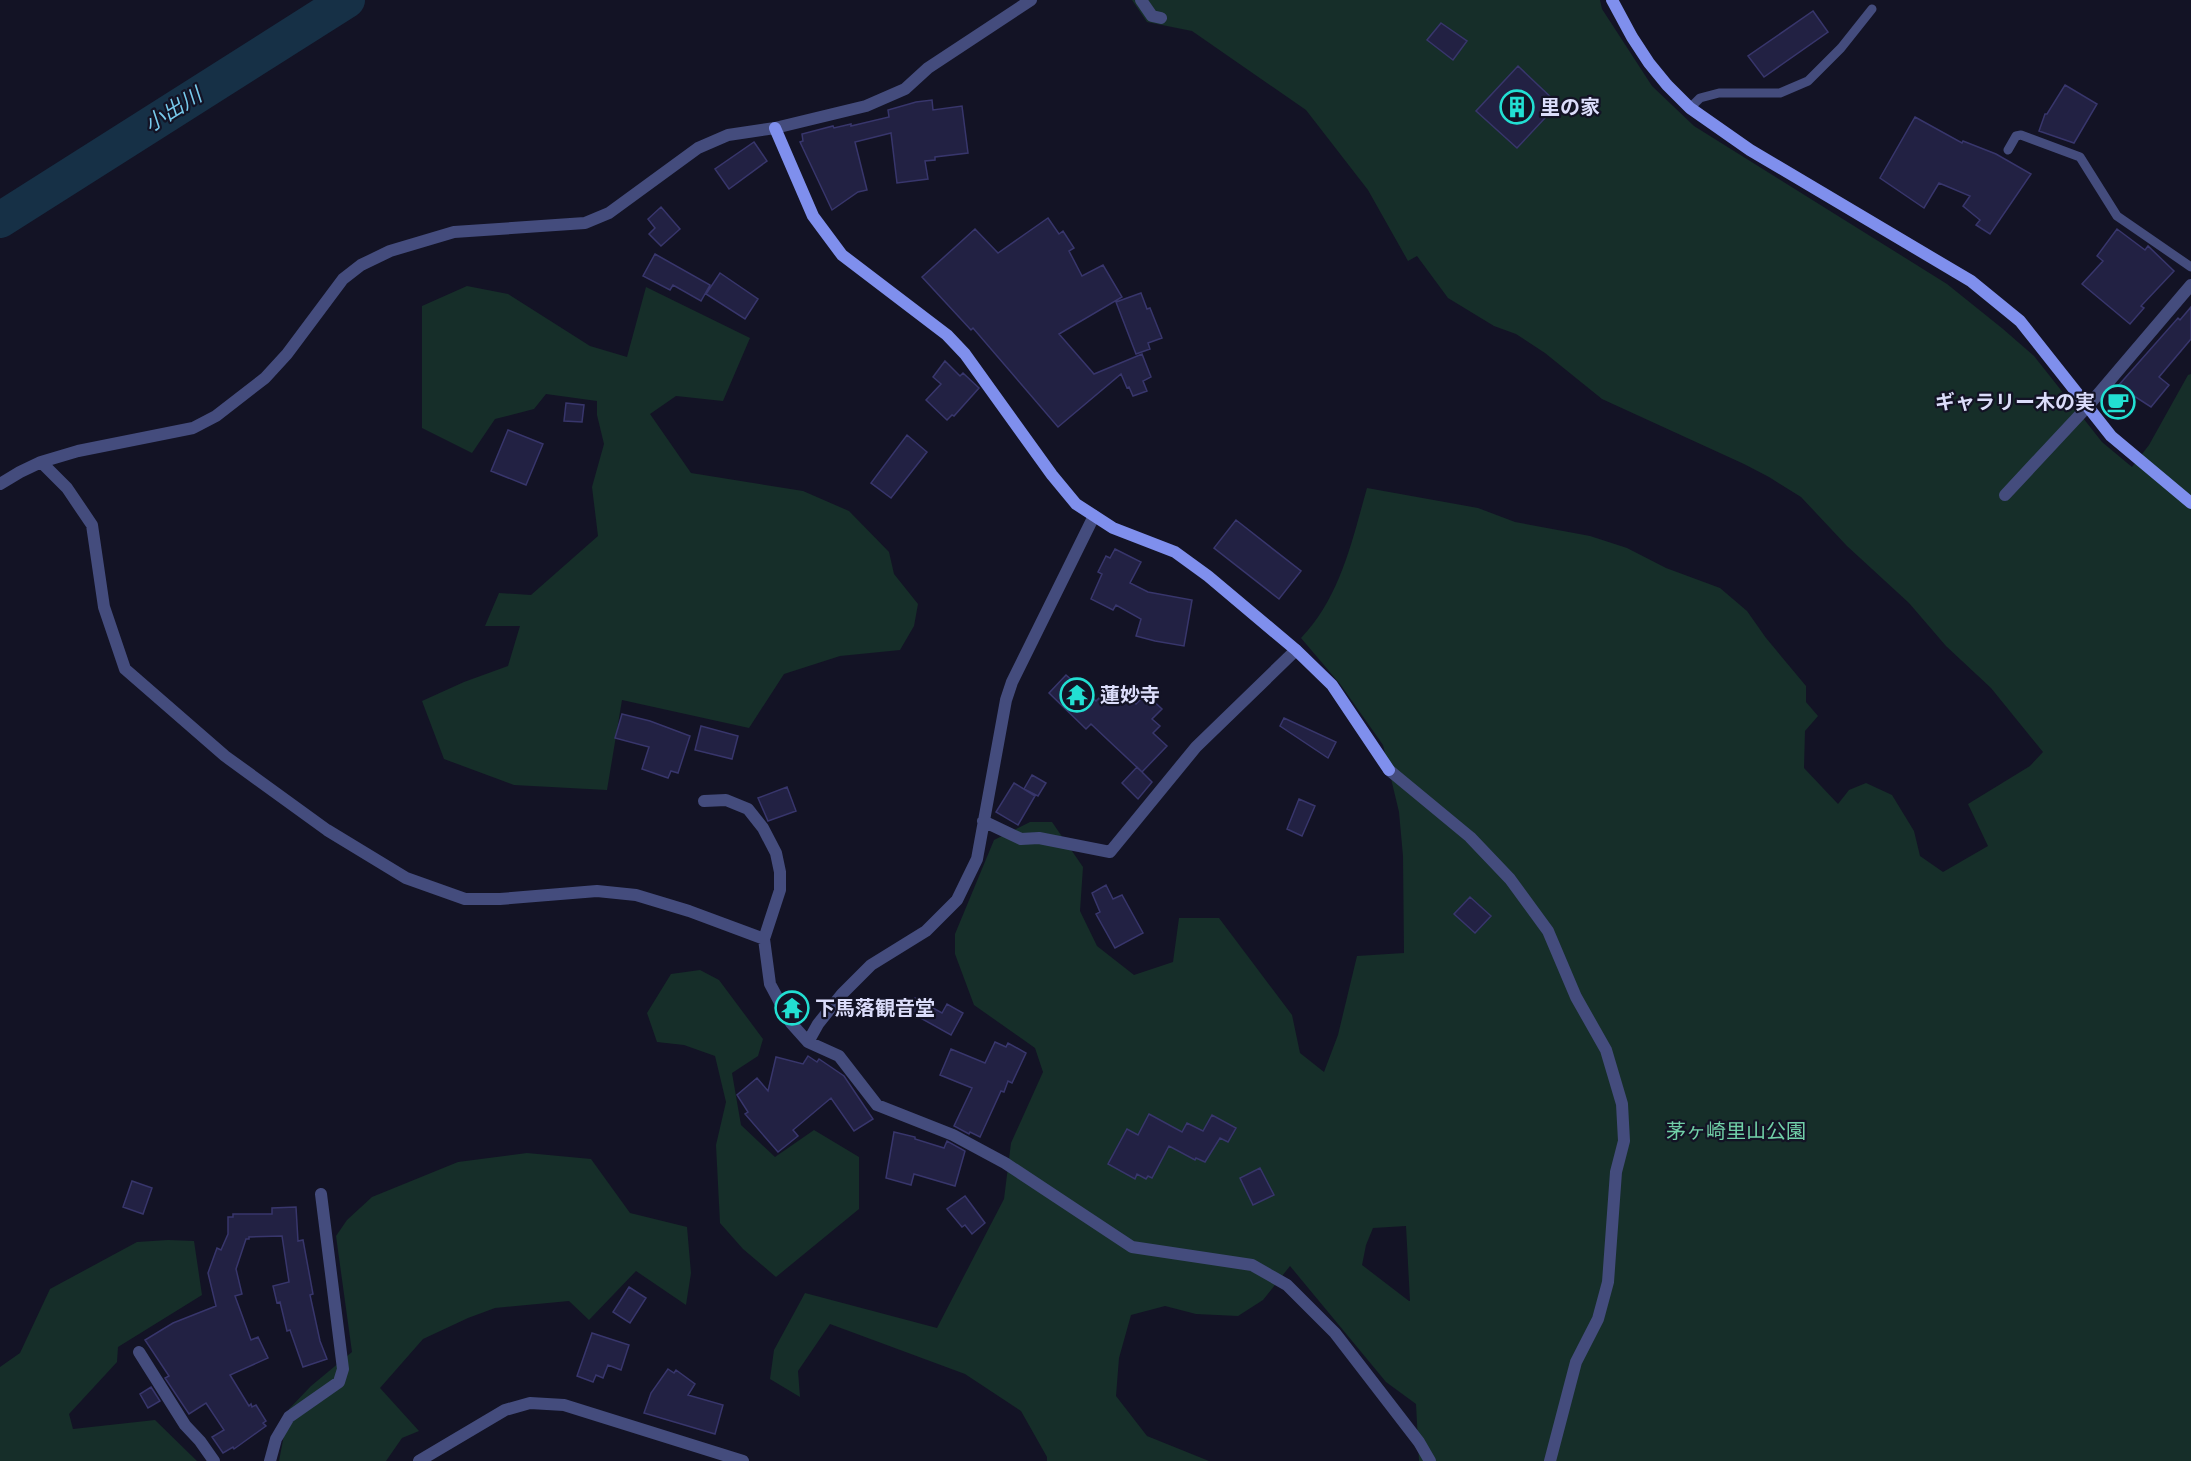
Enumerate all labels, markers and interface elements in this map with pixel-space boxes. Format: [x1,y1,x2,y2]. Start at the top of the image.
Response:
water label: 小出川 [139,81,208,138]
building icon: 里の家 [1499,89,1535,125]
place label: 里の家 [1540,95,1600,119]
cafe icon: ギャラリー木の実 [2100,384,2136,420]
place label: ギャラリー木の実 [1935,390,2095,414]
temple icon: 蓮妙寺 [1059,677,1095,713]
place label: 蓮妙寺 [1100,683,1160,707]
temple icon: 下馬落観音堂 [774,990,810,1026]
place label: 下馬落観音堂 [815,996,935,1020]
park label: 茅ヶ崎里山公園 [1666,1119,1806,1143]

